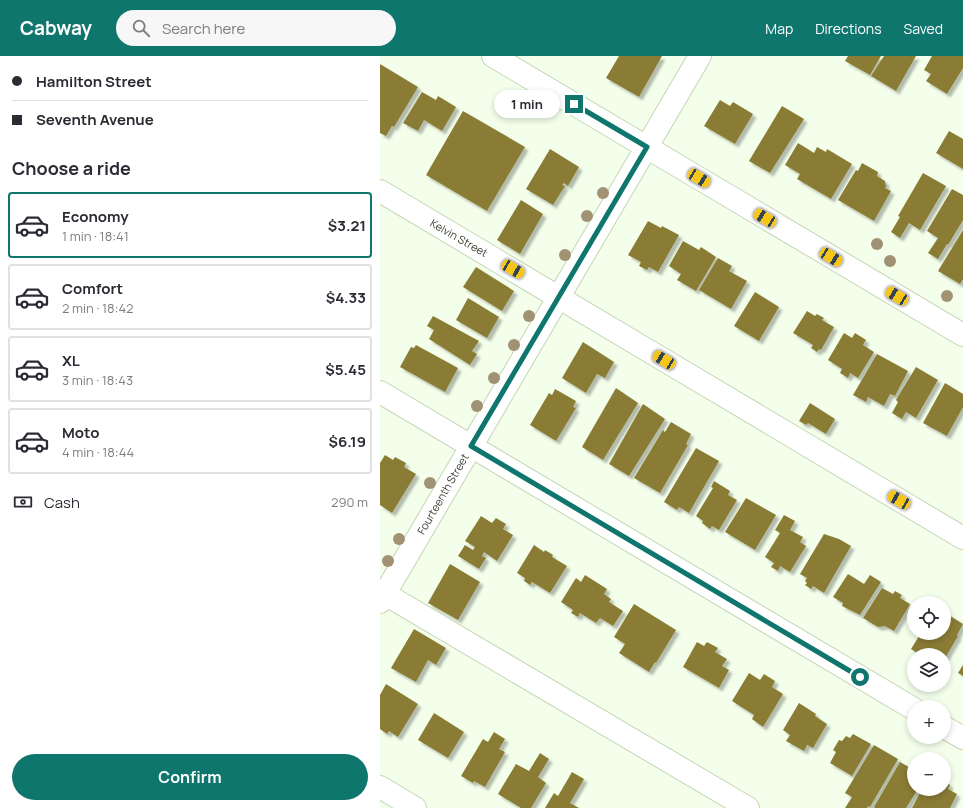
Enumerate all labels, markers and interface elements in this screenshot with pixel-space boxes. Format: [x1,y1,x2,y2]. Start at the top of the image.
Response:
search box [116,10,396,46]
text: Cabway [20,15,92,41]
icon: search [130,17,152,39]
text: Search here [162,18,245,39]
text: Map [765,19,793,38]
text: Directions [815,19,882,38]
text: Saved [904,19,943,38]
text: Hamilton Street [36,71,152,92]
callout: 1 min [494,90,560,118]
text: 1 min [511,95,543,113]
route end [565,95,583,113]
text: Seventh Avenue [36,109,154,130]
text: Choose a ride [12,156,131,180]
car [686,167,712,189]
text: Economy [62,206,129,227]
icon: car [14,207,50,243]
car [752,207,778,229]
text: $3.21 [328,215,366,236]
street label: Kelvin Street [428,215,491,260]
text: 1 min · 18:41 [62,227,129,245]
car [818,246,844,268]
car [500,258,526,280]
text: Comfort [62,278,123,299]
icon: car [14,279,50,315]
car [884,285,910,307]
text: $4.33 [326,287,366,308]
text: 2 min · 18:42 [62,299,134,317]
car [651,349,677,371]
text: XL [62,350,80,371]
icon: car [14,351,50,387]
text: $5.45 [325,359,366,380]
text: 3 min · 18:43 [62,371,133,389]
text: Moto [62,422,99,443]
icon: car [14,423,50,459]
text: $6.19 [329,431,366,452]
text: 4 min · 18:44 [62,443,134,461]
street label: Fourteenth Street [413,450,472,537]
car [886,489,912,511]
icon: cash [12,491,34,513]
text: Cash [44,492,80,513]
text: 290 m [331,493,368,511]
map controls [907,596,951,796]
button: locate [907,596,951,640]
button: layers [907,648,951,692]
route start [851,668,869,686]
button: + [907,700,951,744]
button: − [907,752,951,796]
button: Confirm [12,754,368,800]

